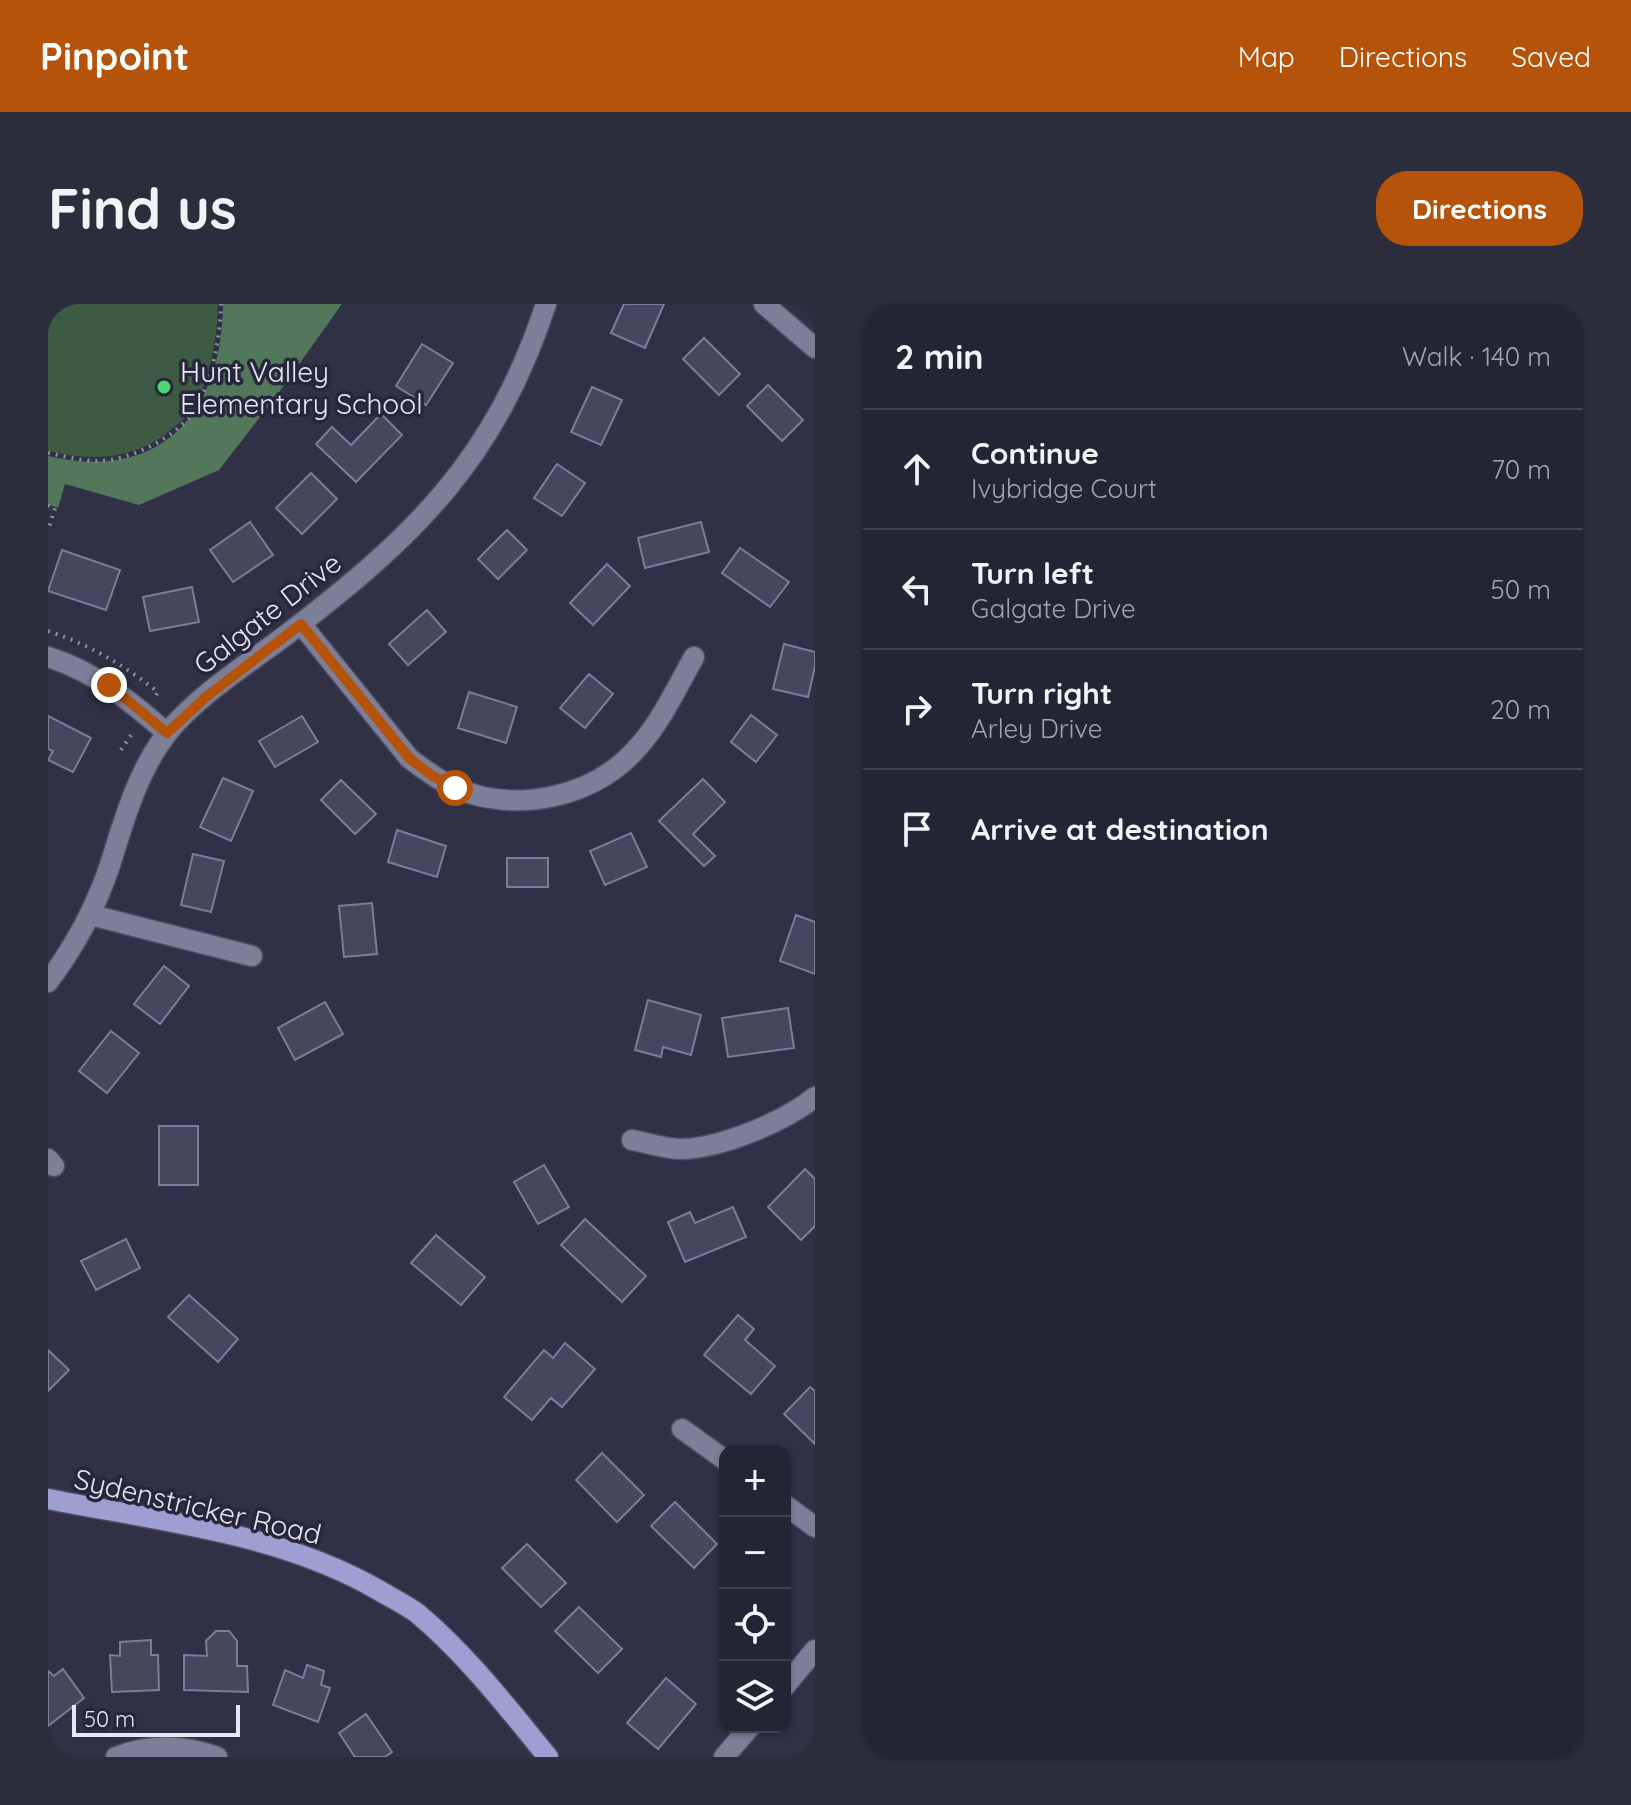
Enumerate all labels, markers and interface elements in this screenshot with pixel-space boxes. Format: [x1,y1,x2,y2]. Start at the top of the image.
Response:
text: Pinpoint [40,32,189,80]
text: Map [1238,39,1295,74]
text: Directions [1339,39,1467,74]
text: Saved [1511,39,1591,74]
button: Directions [1376,171,1583,246]
text: Find us [48,173,237,243]
text: 2 min [895,335,984,378]
text: Walk · 140 m [1402,340,1551,373]
place label: Hunt Valley Elementary School [180,354,423,421]
marker: Hunt Valley Elementary School [155,378,173,396]
text: Continue [971,434,1099,472]
icon: ahead [895,447,939,491]
text: 70 m [1491,453,1551,486]
text: Ivybridge Court [971,472,1157,505]
street label: Galgate Drive [186,545,348,681]
text: Turn left [971,554,1094,592]
icon: left [895,567,939,611]
text: 50 m [1491,573,1551,606]
text: Galgate Drive [971,592,1136,625]
route end [91,667,127,703]
text: Turn right [971,674,1112,712]
icon: right [895,687,939,731]
text: 20 m [1490,693,1551,726]
text: Arley Drive [971,712,1103,745]
route start [437,770,473,806]
icon: arrive [895,807,939,851]
text: Arrive at destination [971,810,1269,848]
map controls [719,1445,791,1733]
button: + [719,1445,791,1517]
street label: Sydenstricker Road [71,1461,325,1551]
button: − [719,1517,791,1589]
button: locate [719,1589,791,1661]
button: layers [719,1661,791,1733]
scale bar [72,1701,240,1737]
text: 50 m [84,1705,135,1733]

